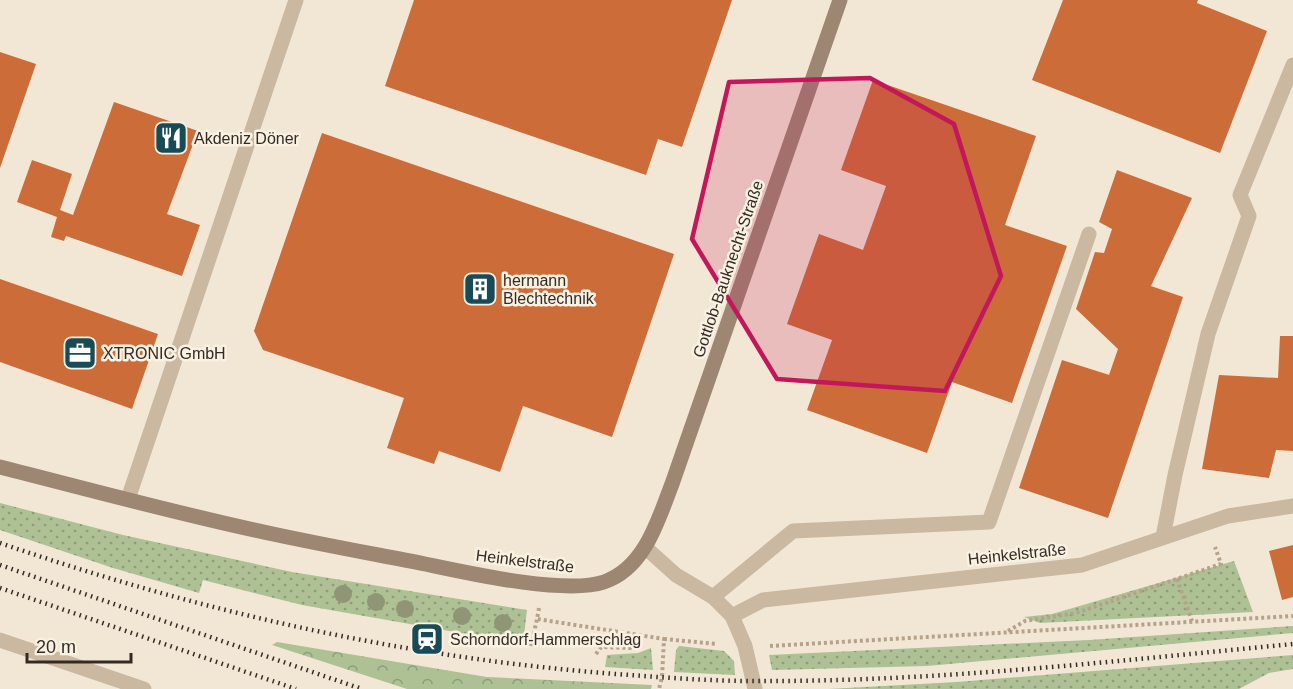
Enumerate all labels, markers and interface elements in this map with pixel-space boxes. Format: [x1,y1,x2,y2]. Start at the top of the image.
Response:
restaurant icon: Akdeniz Döner [153,120,189,156]
place label: Akdeniz Döner [194,130,300,147]
street label: Gottlob-Bauknecht-Straße [690,178,766,360]
building icon: hermann Blechtechnik [462,271,498,307]
place label: hermann Blechtechnik [503,272,595,307]
office icon: XTRONIC GmbH [62,335,98,371]
place label: XTRONIC GmbH [103,345,226,362]
street label: Heinkelstraße [967,540,1067,568]
street label: Heinkelstraße [475,547,575,575]
station icon: Schorndorf-Hammerschlag [409,621,445,657]
scale bar [27,626,130,664]
place label: Schorndorf-Hammerschlag [450,631,641,648]
text: 20 m [36,637,76,657]

